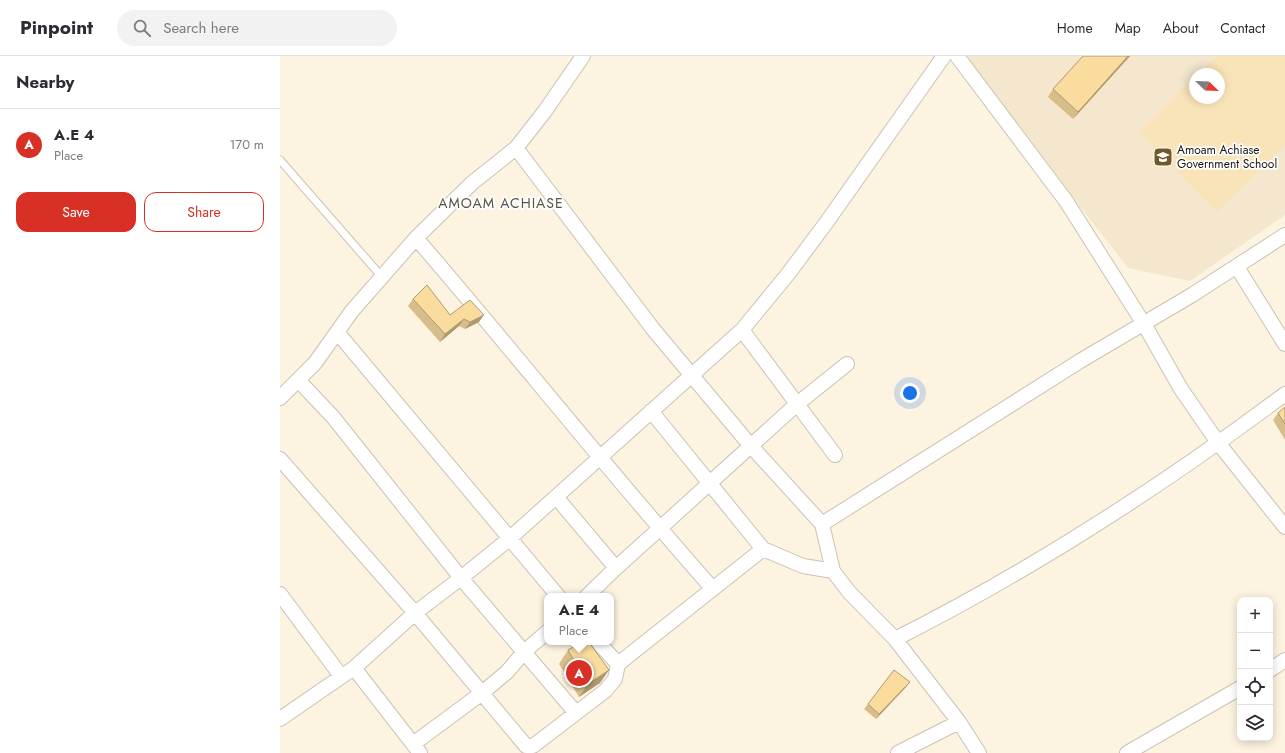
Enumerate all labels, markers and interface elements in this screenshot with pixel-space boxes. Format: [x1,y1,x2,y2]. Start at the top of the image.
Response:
search box [117,10,397,46]
text: Pinpoint [20,14,93,41]
icon: search [131,17,153,39]
text: Search here [163,17,239,39]
text: Home [1057,18,1093,38]
text: Map [1115,18,1141,38]
text: About [1163,18,1198,38]
text: Contact [1220,18,1265,38]
north arrow [1189,68,1225,104]
text: Nearby [16,70,74,94]
text: A.E 4 [54,124,94,146]
text: A [24,135,34,154]
text: 170 m [229,135,264,154]
place label: Amoam Achiase Government School [1177,141,1277,173]
text: Place [54,146,83,165]
school or university icon: Amoam Achiase Government School [1152,146,1174,168]
button: Save [16,192,136,232]
button: Share [144,192,264,232]
district label: AMOAM ACHIASE [438,193,564,213]
your location [900,383,920,403]
popup [544,593,614,645]
map controls [1237,597,1273,741]
button: + [1237,597,1273,633]
text: A.E 4 [559,599,599,621]
text: Place [559,621,588,640]
button: − [1237,633,1273,669]
pin: A [566,658,592,688]
button: locate [1237,669,1273,705]
button: layers [1237,705,1273,741]

